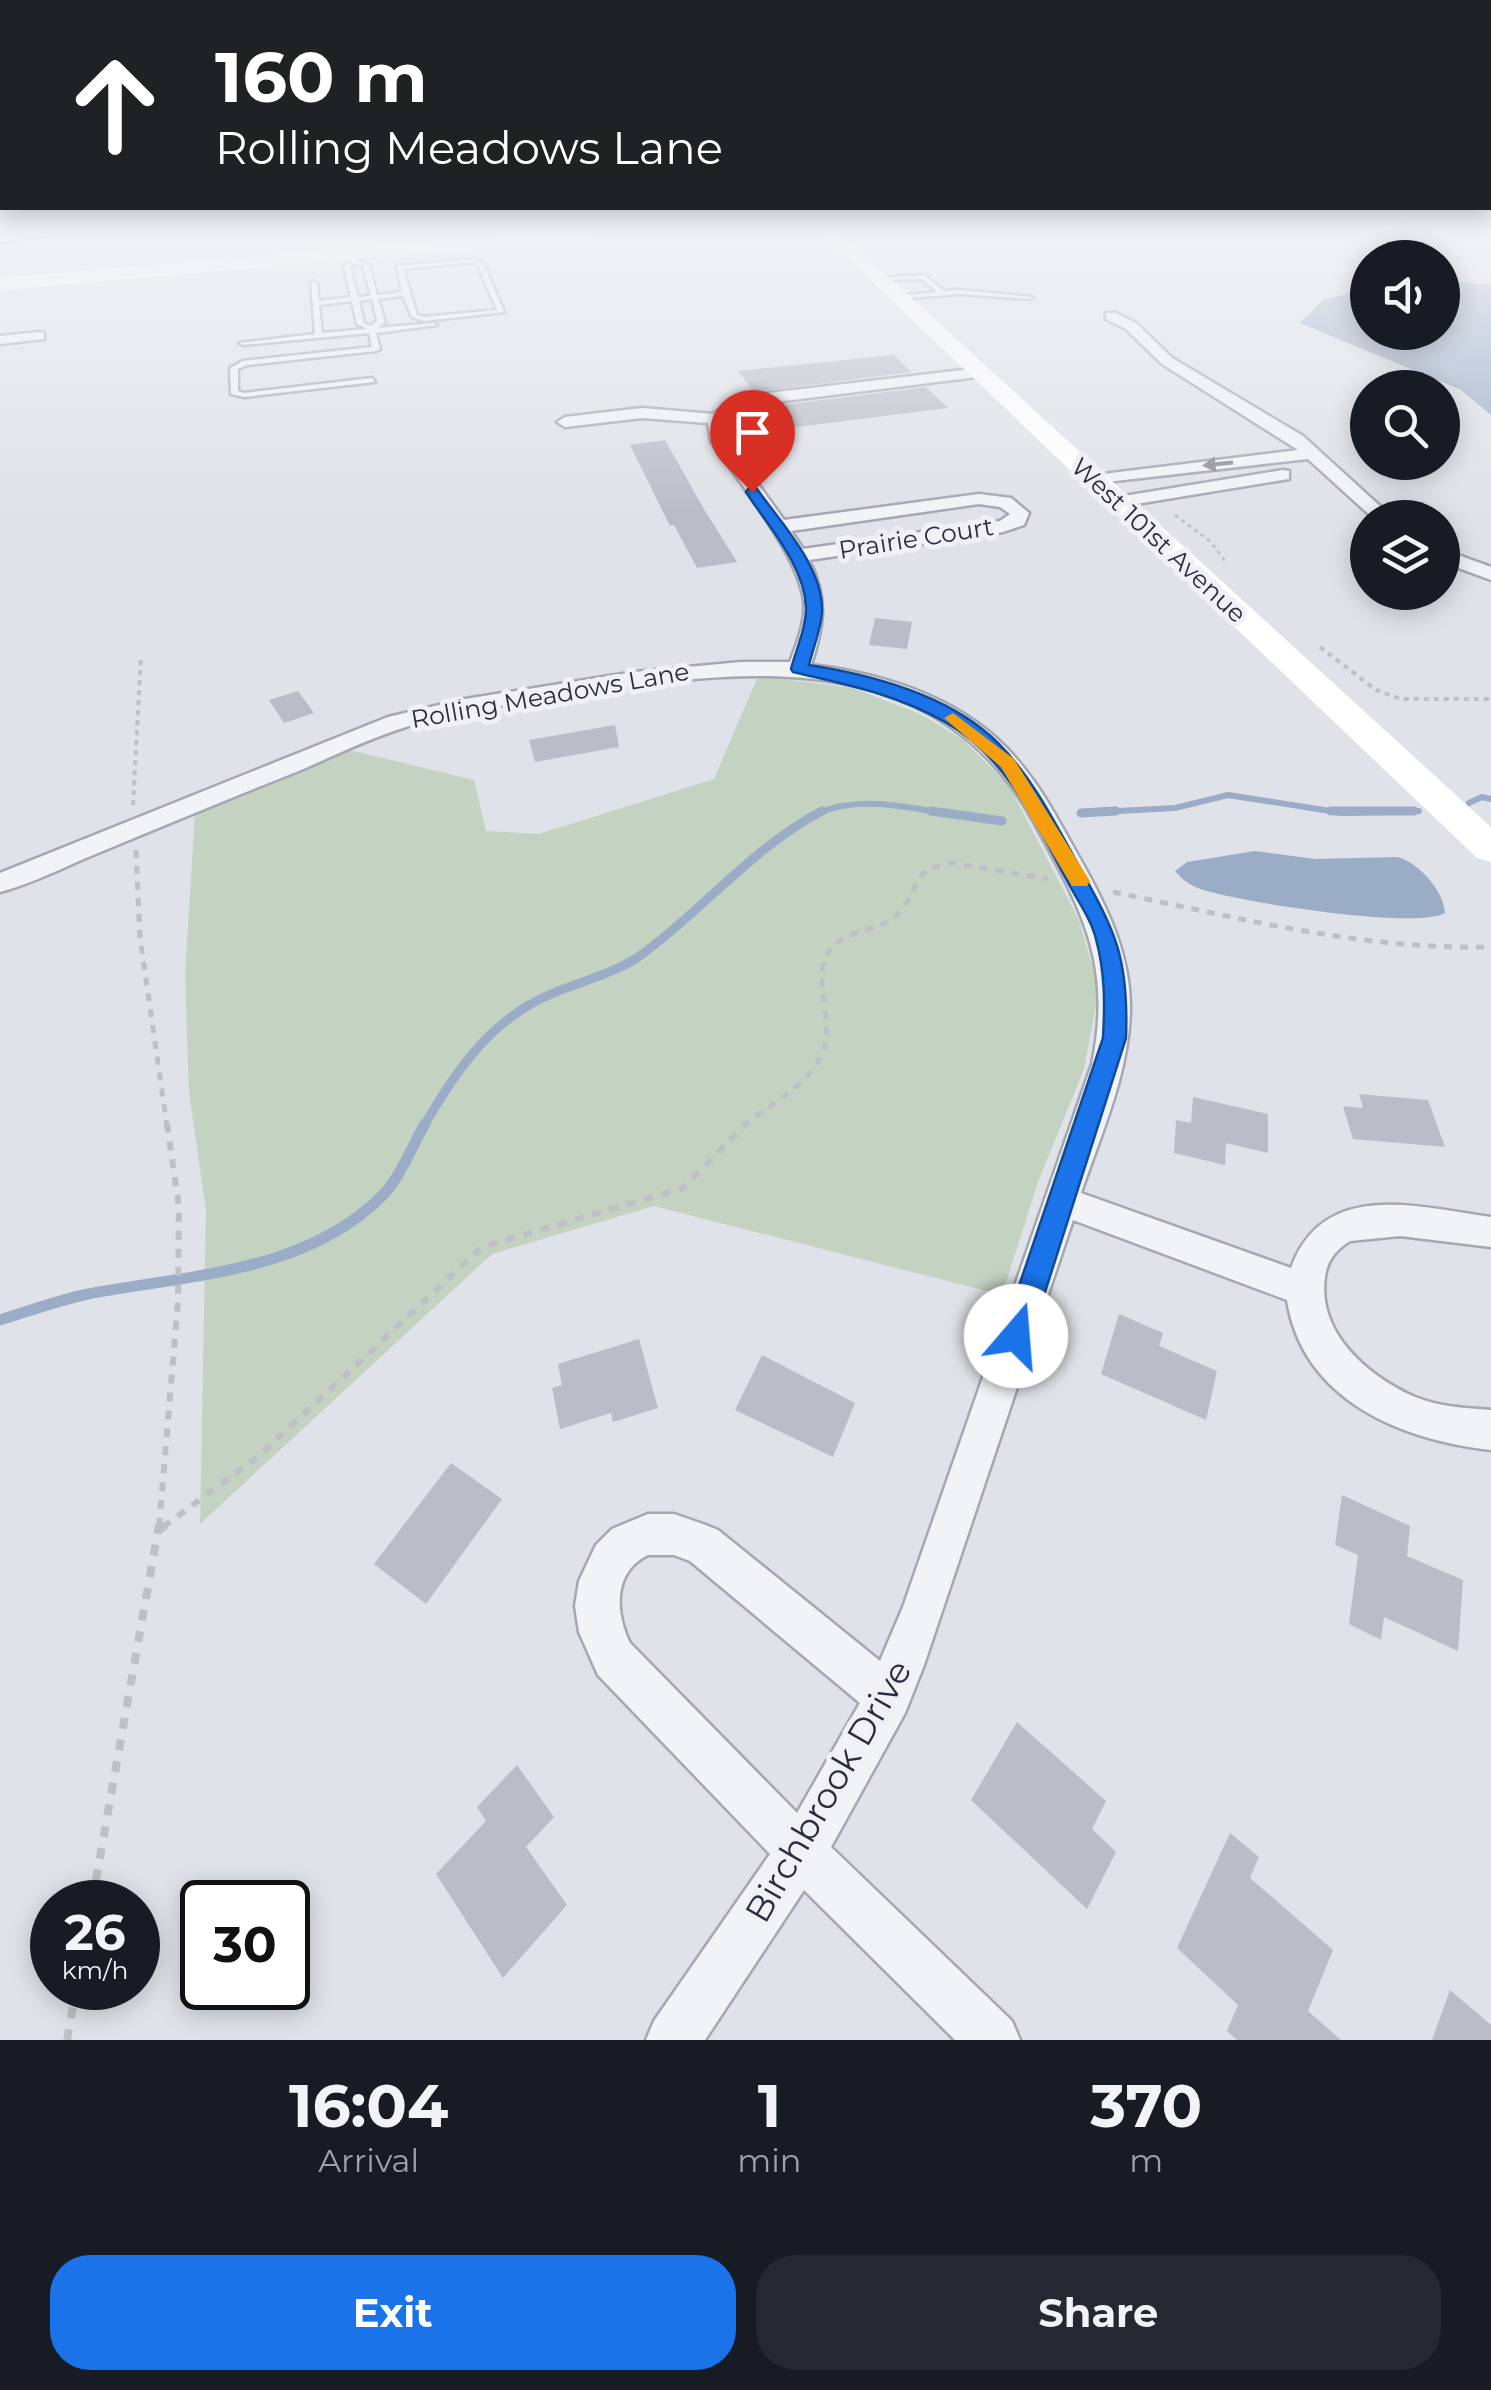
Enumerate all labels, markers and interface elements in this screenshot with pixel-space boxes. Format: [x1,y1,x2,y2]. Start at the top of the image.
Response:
text: 160 m [215,34,428,120]
icon: ahead [50,40,180,170]
text: Rolling Meadows Lane [215,120,723,175]
map controls [1350,240,1460,610]
button: sound [1350,240,1460,350]
button: search [1350,370,1460,480]
pin [710,390,795,493]
icon: arrive [725,405,780,460]
street label: West 101st Avenue [1065,451,1253,629]
one-way arrow [1202,456,1233,472]
button: layers [1350,500,1460,610]
street label: Prairie Court [836,511,996,565]
street label: Rolling Meadows Lane [408,656,692,734]
position arrow [964,1284,1068,1388]
street label: Birchbrook Drive [736,1652,920,1930]
speed limit sign: 30 [180,1880,310,2010]
text: 26 [64,1902,126,1963]
text: km/h [62,1955,128,1985]
text: 16:04 [289,2069,448,2142]
text: 1 [758,2069,781,2142]
text: 370 [1090,2069,1202,2142]
text: Arrival [318,2141,419,2180]
text: min [737,2141,802,2180]
text: m [1129,2141,1163,2180]
button: Exit [50,2255,736,2370]
button: Share [756,2255,1441,2370]

